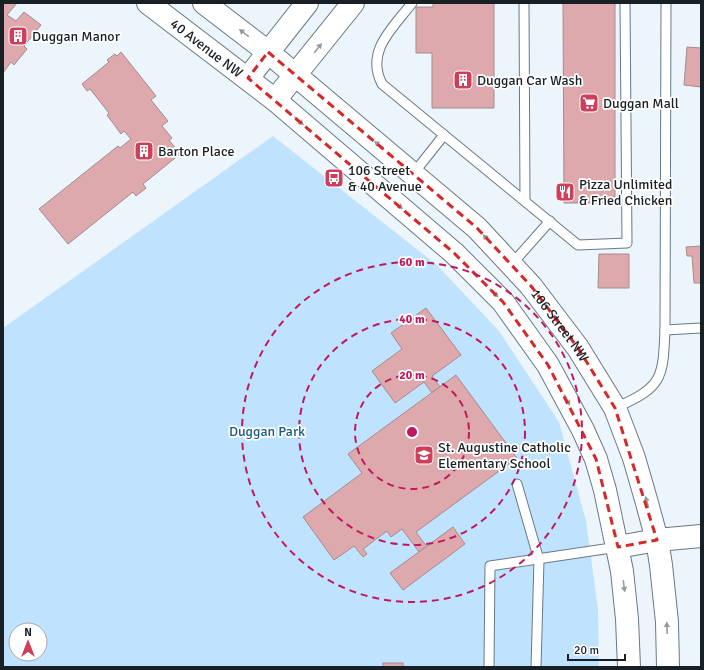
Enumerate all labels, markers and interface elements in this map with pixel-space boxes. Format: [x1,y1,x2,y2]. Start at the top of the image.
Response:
street label: 40 Avenue NW [167,15,246,81]
building icon: Duggan Manor [7,25,29,47]
place label: Duggan Manor [32,28,121,45]
one-way arrow [238,29,249,37]
one-way arrow [313,43,322,54]
building icon: Duggan Car Wash [452,69,474,91]
place label: Duggan Car Wash [477,72,582,89]
supermarket icon: Duggan Mall [578,92,600,114]
place label: Duggan Mall [603,95,679,112]
one-way arrow [294,116,305,125]
building icon: Barton Place [133,140,155,162]
one-way arrow [374,140,384,149]
place label: Barton Place [158,143,234,160]
place label: 106 Street & 40 Avenue [348,162,422,195]
bus stop icon: 106 Street & 40 Avenue [323,167,345,189]
place label: Pizza Unlimited & Fried Chicken [579,176,672,209]
restaurant icon: Pizza Unlimited & Fried Chicken [554,181,576,203]
one-way arrow [393,200,403,209]
one-way arrow [483,234,492,244]
text: 60 m [399,255,425,270]
street label: 106 Street NW [527,286,592,365]
one-way arrow [489,288,499,297]
text: 40 m [399,312,425,327]
text: 20 m [399,368,425,383]
one-way arrow [564,394,570,405]
park label: Duggan Park [229,423,305,440]
centre of rings [405,425,419,439]
place label: St. Augustine Catholic Elementary School [438,439,571,472]
school or university icon: St. Augustine Catholic Elementary School [413,444,435,466]
one-way arrow [644,496,650,508]
one-way arrow [621,580,627,592]
north arrow [8,622,48,662]
one-way arrow [664,622,671,634]
text: N [24,626,32,639]
scale bar [568,636,625,662]
text: 20 m [574,643,599,658]

